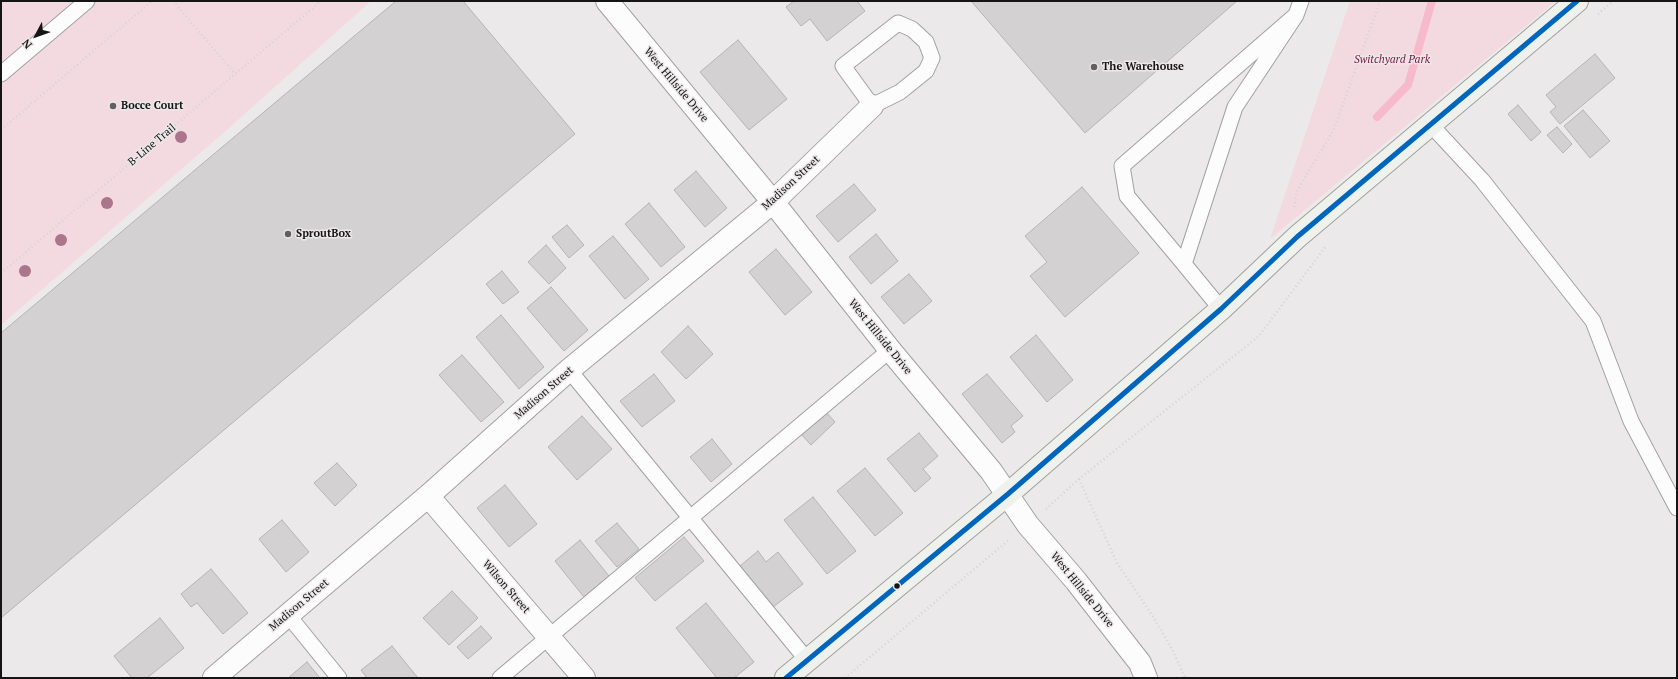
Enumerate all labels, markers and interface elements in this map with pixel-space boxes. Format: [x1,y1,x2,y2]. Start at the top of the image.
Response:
north arrow [16,16,56,56]
text: N [19,36,35,52]
street label: West Hillside Drive [641,45,711,125]
park label: Switchyard Park [1354,53,1430,67]
place label: The Warehouse [1102,60,1184,74]
marker: The Warehouse [1089,62,1099,72]
place label: Bocce Court [121,99,183,113]
marker: Bocce Court [108,101,118,111]
street label: B-Line Trail [125,121,179,169]
street label: Madison Street [759,153,823,213]
place label: SproutBox [296,227,351,241]
marker: SproutBox [283,229,293,239]
street label: West Hillside Drive [846,297,914,377]
street label: Madison Street [512,364,576,422]
street label: West Hillside Drive [1048,550,1116,630]
street label: Wilson Street [479,558,533,616]
street label: Madison Street [266,576,332,634]
unlabelled marker [892,581,902,591]

